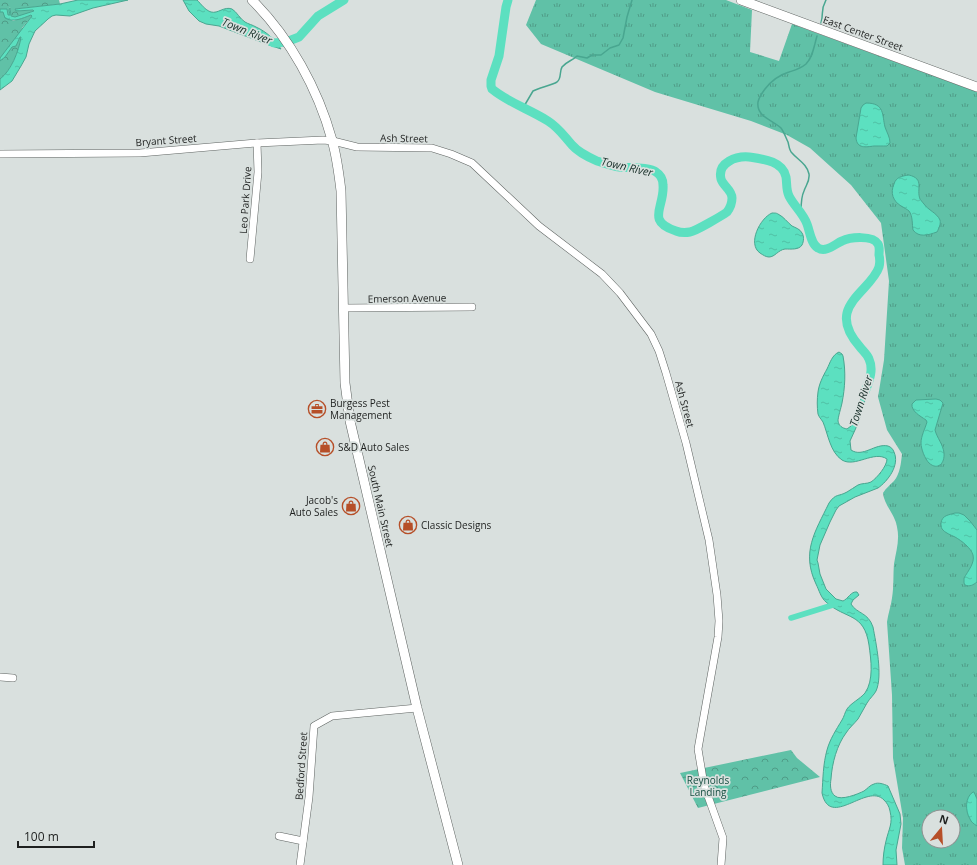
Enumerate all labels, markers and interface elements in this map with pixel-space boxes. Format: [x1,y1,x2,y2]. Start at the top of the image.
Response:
street label: East Center Street [821,12,905,54]
water label: Town River [220,14,275,48]
street label: Bryant Street [135,131,198,149]
street label: Ash Street [380,131,428,145]
water label: Town River [600,153,655,180]
street label: Leo Park Drive [236,165,254,234]
street label: Emerson Avenue [367,290,447,306]
water label: Town River [845,373,876,428]
street label: Ash Street [672,379,698,429]
place label: Burgess Pest Management [330,396,392,422]
office icon: Burgess Pest Management [307,399,327,419]
shop icon: S&D Auto Sales [315,437,335,457]
place label: S&D Auto Sales [338,440,409,454]
street label: South Main Street [365,464,397,549]
place label: Jacob's Auto Sales [289,493,338,519]
shop icon: Jacob's Auto Sales [341,496,361,516]
shop icon: Classic Designs [398,515,418,535]
place label: Classic Designs [421,518,492,532]
street label: Bedford Street [292,731,310,801]
park label: Reynolds Landing [687,773,729,799]
north arrow [921,809,961,849]
text: N [938,810,951,828]
scale bar [18,823,94,849]
text: 100 m [24,828,59,845]

